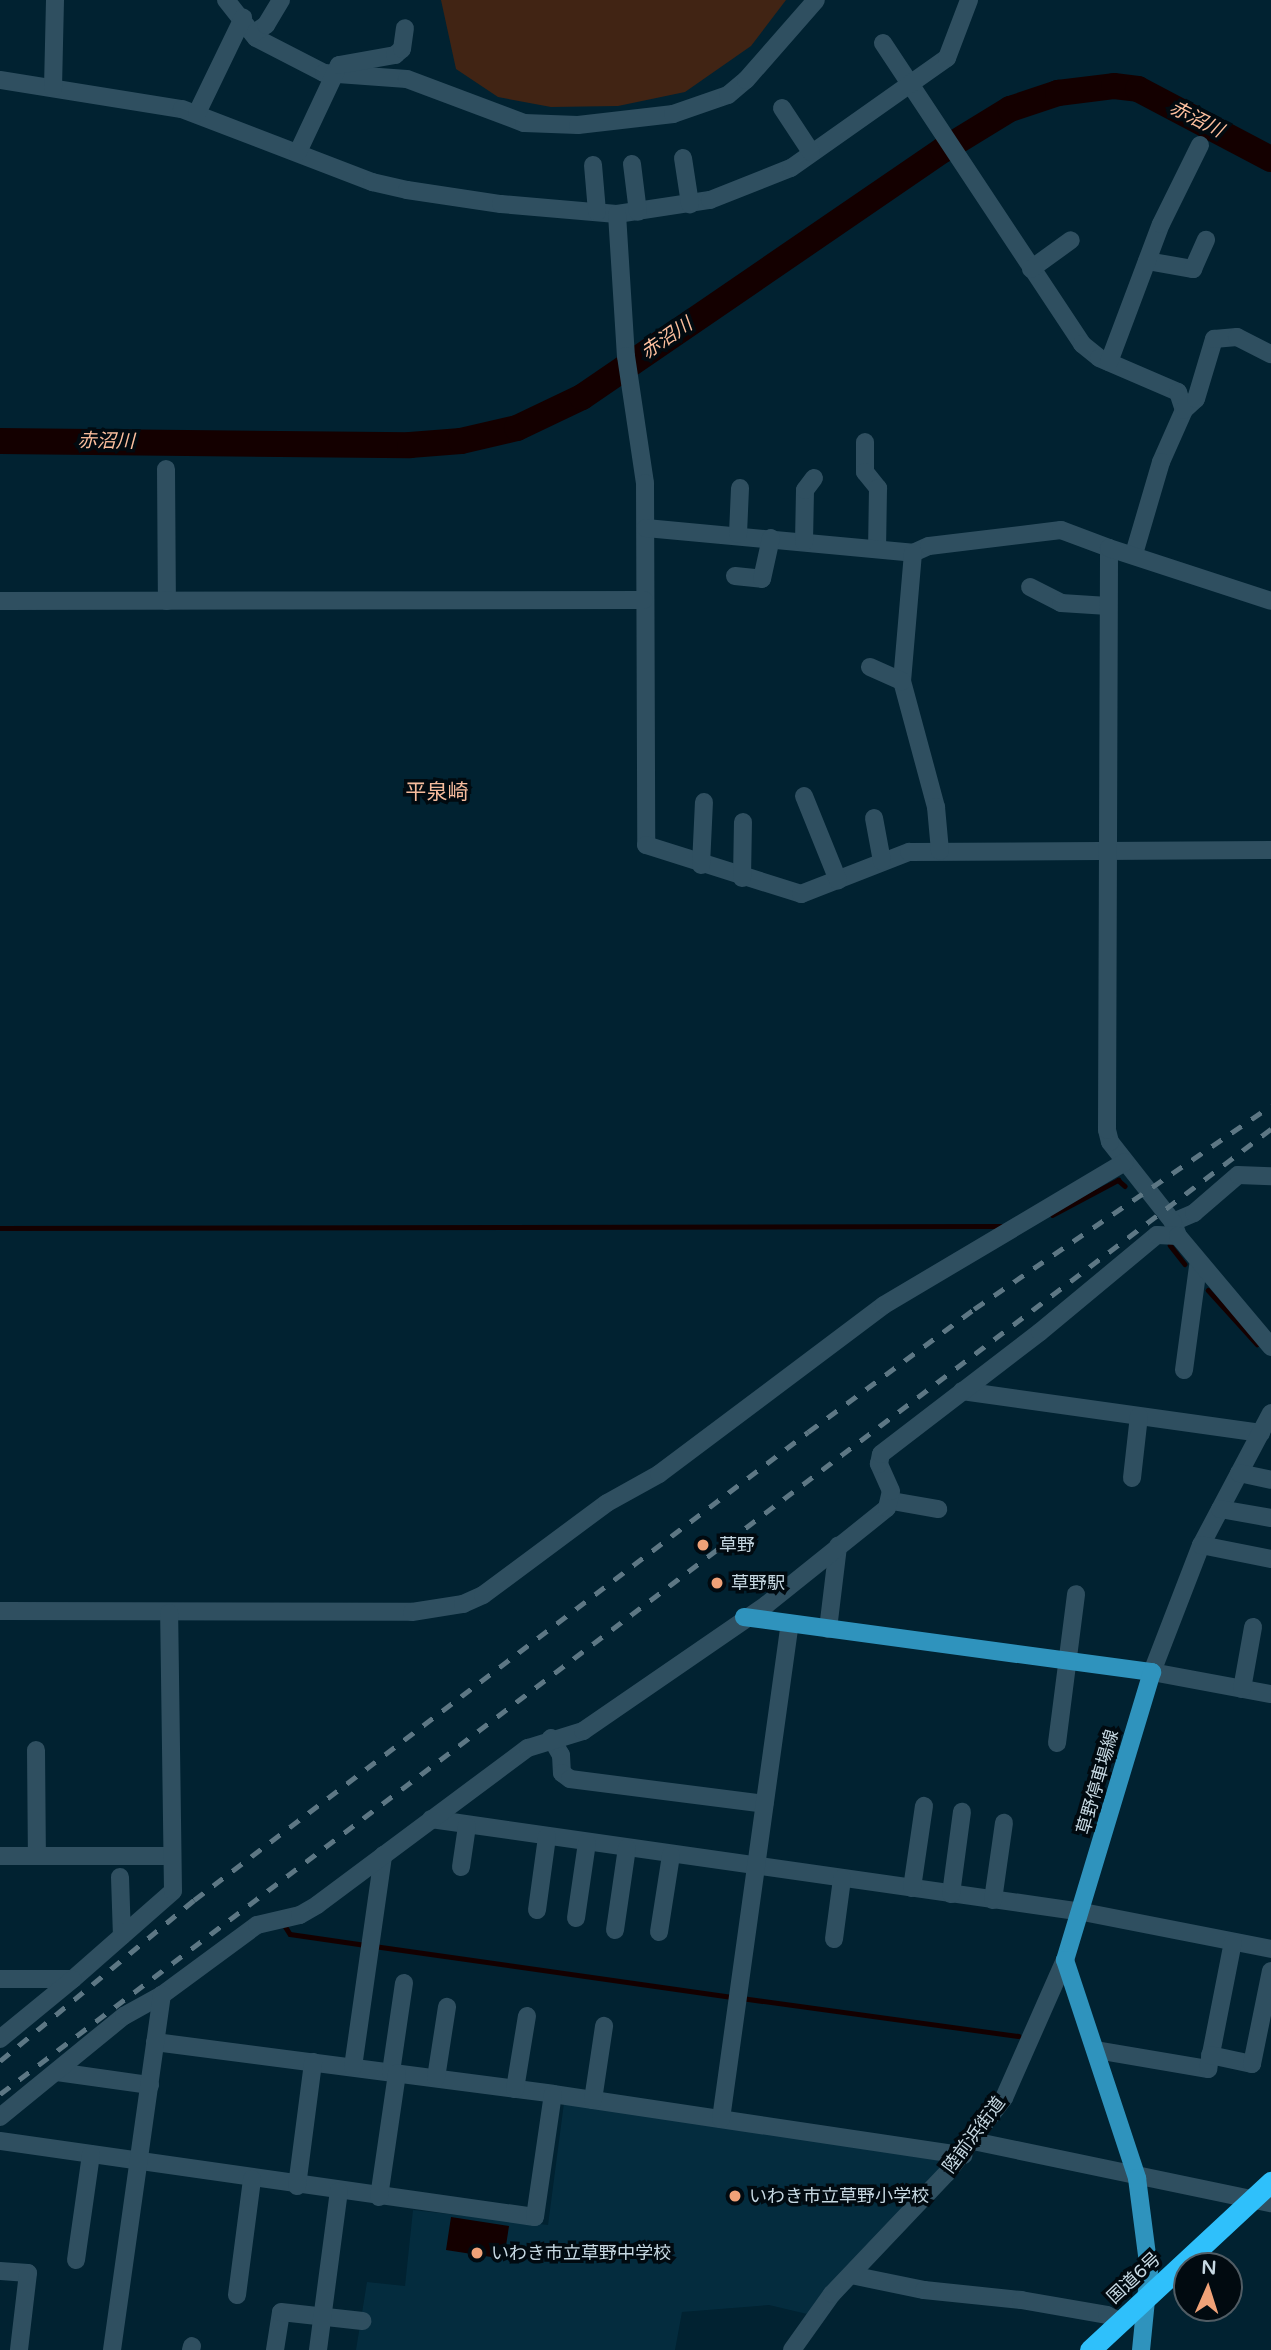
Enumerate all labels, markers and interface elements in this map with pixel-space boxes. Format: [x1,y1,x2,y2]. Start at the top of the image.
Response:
water label: 赤沼川 [1165,97,1227,143]
water label: 赤沼川 [637,314,697,364]
water label: 赤沼川 [77,430,135,454]
district label: 平泉崎 [406,780,468,806]
place label: 草野 [719,1534,755,1556]
marker: 草野 [693,1535,713,1555]
place label: 草野駅 [731,1572,785,1594]
marker: 草野駅 [709,1575,725,1591]
street label: 草野停車場線 [1073,1727,1123,1837]
street label: 陸前浜街道 [938,2093,1010,2177]
place label: いわき市立草野小学校 [749,2185,929,2207]
marker: いわき市立草野小学校 [727,2188,743,2204]
place label: いわき市立草野中学校 [491,2242,671,2264]
marker: いわき市立草野中学校 [469,2245,485,2261]
street label: 国道6号 [1103,2248,1165,2308]
north arrow [1173,2252,1243,2322]
text: N [1201,2257,1217,2279]

